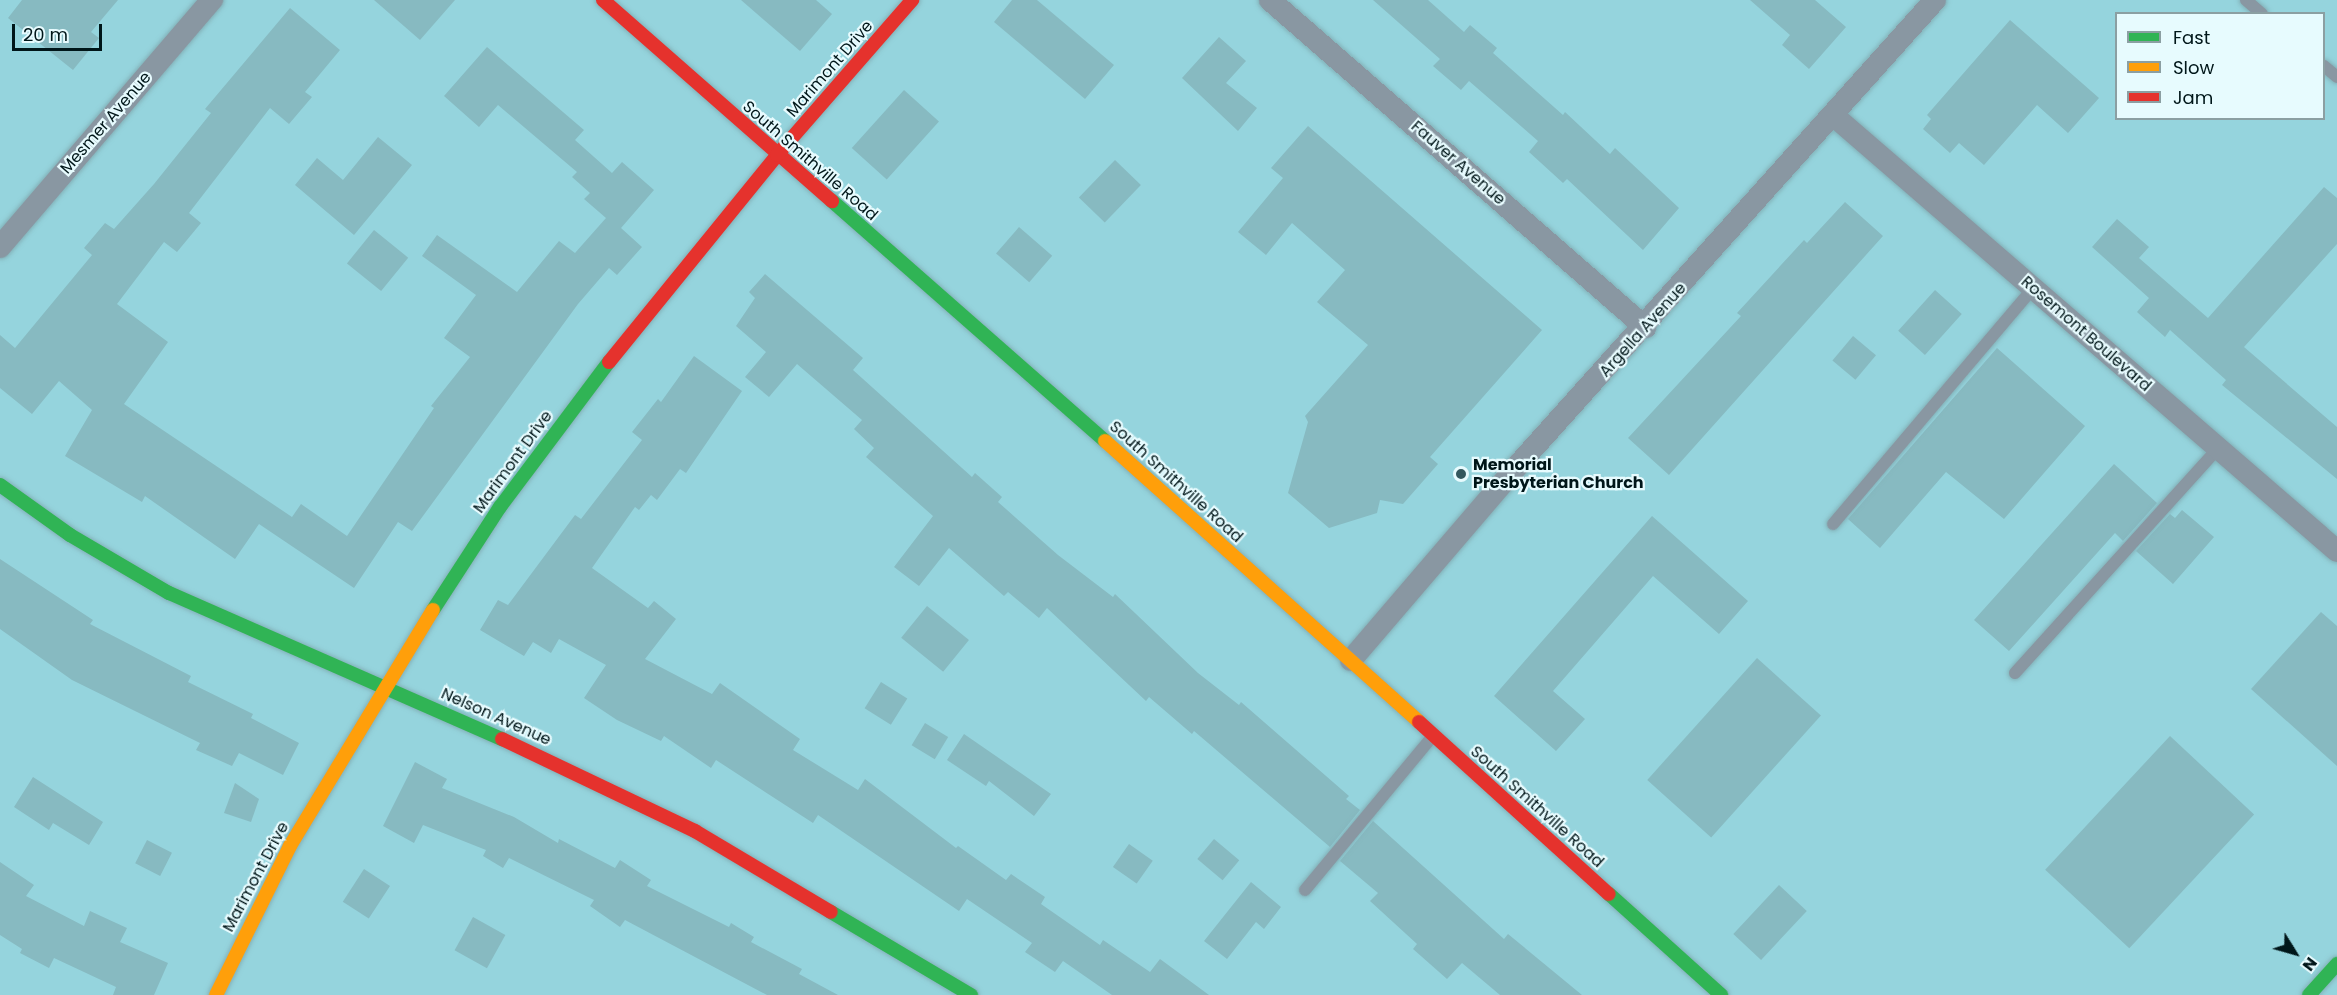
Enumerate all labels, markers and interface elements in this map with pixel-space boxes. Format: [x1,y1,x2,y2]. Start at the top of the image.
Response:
scale bar [15,12,105,50]
legend [2115,12,2325,120]
street label: Marimont Drive [783,17,877,121]
text: 20 m [23,22,68,47]
text: Fast [2173,25,2210,50]
text: Slow [2173,55,2214,80]
street label: Mesmer Avenue [57,68,155,178]
text: Jam [2173,85,2213,110]
street label: South Smithville Road [739,97,881,225]
street label: Fauver Avenue [1407,117,1509,209]
street label: Rosemont Boulevard [2017,272,2155,396]
street label: Argella Avenue [1596,279,1690,381]
street label: Marimont Drive [469,407,557,517]
street label: South Smithville Road [1105,417,1247,547]
place label: Memorial Presbyterian Church [1473,455,1644,493]
marker: Memorial Presbyterian Church [1454,467,1468,481]
street label: Nelson Avenue [438,684,554,750]
street label: South Smithville Road [1466,742,1608,872]
street label: Marimont Drive [219,819,293,935]
north arrow [2265,923,2325,983]
text: N [2297,952,2323,976]

